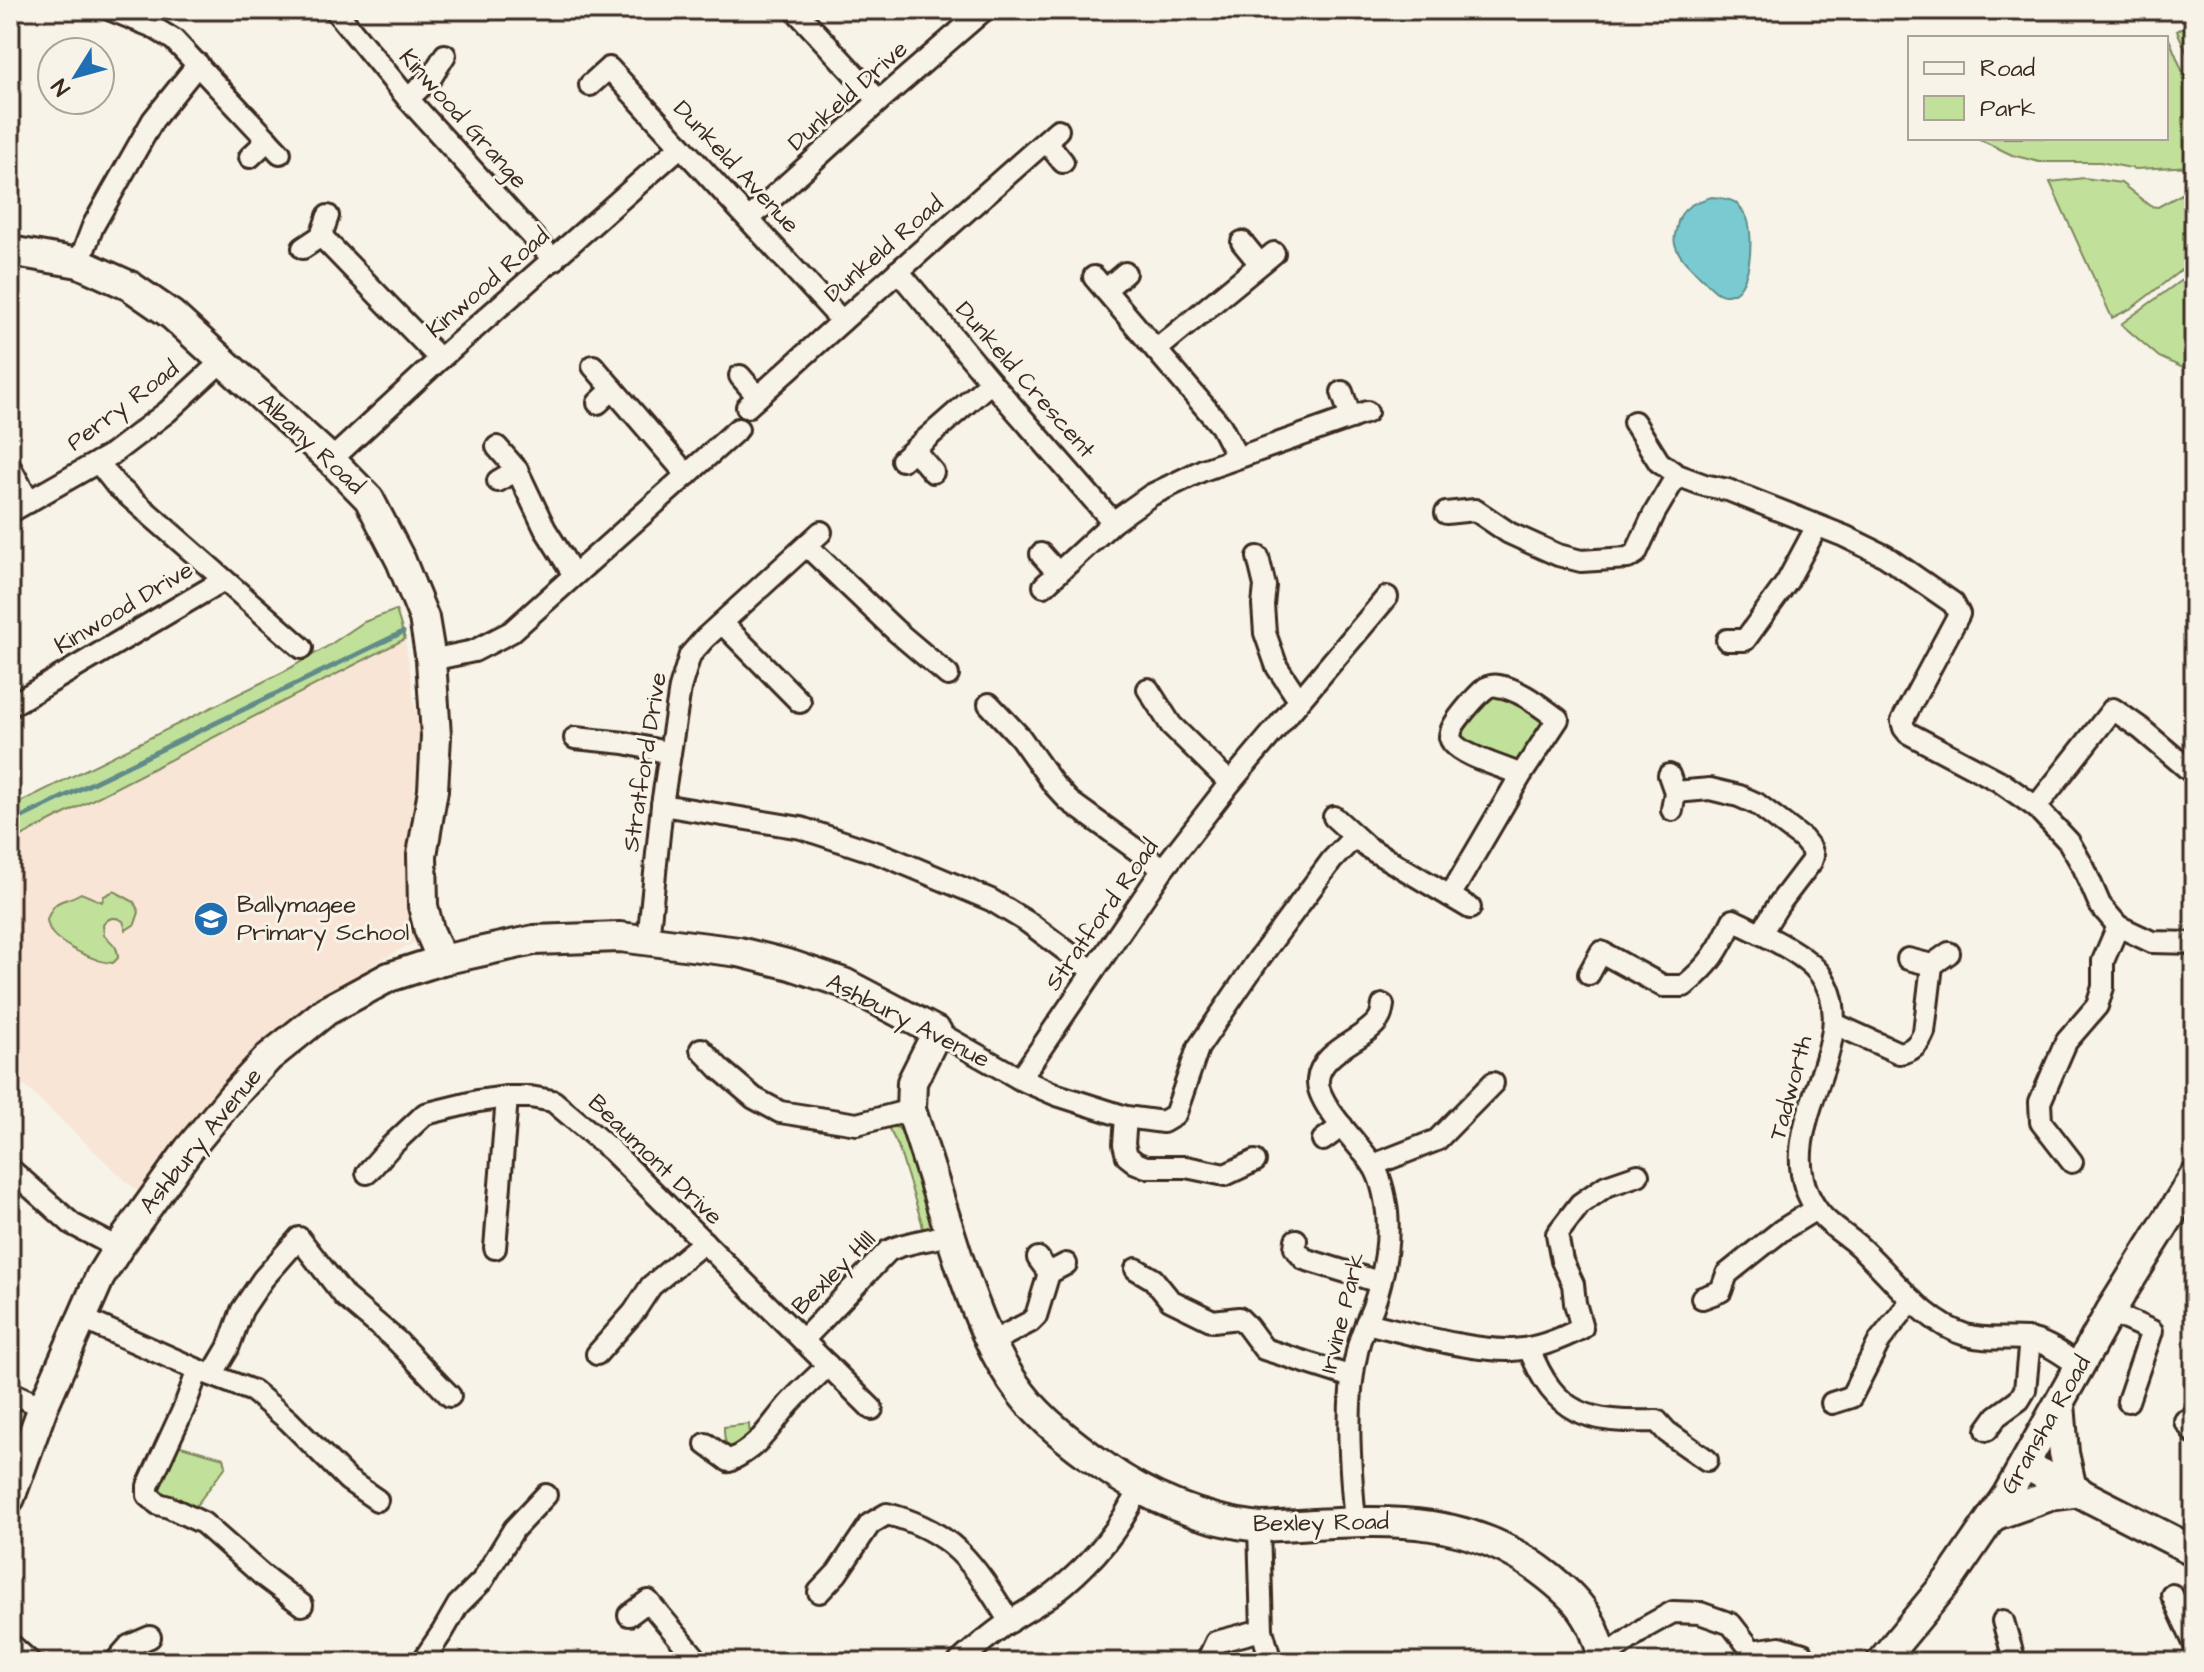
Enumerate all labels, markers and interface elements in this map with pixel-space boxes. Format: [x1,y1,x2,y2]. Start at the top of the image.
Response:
street label: Dunkeld Drive [781,33,916,159]
north arrow [36,36,116,116]
legend [1908,36,2168,140]
street label: Kinwood Grange [390,42,535,197]
text: Road [1980,52,2035,86]
text: N [45,72,78,102]
text: Park [1980,92,2036,126]
street label: Dunkeld Avenue [665,93,807,241]
street label: Dunkeld Road [817,188,951,310]
street label: Kinwood Road [419,220,557,346]
street label: Dunkeld Crescent [947,294,1103,466]
street label: Perry Road [60,352,187,460]
street label: Albany Road [249,386,372,503]
street label: Kinwood Drive [48,553,200,663]
street label: Stratford Drive [614,670,676,854]
street label: Stratford Road [1037,832,1167,998]
place label: Ballymagee Primary School [237,888,409,951]
school or university icon: Ballymagee Primary School [192,900,230,938]
street label: Ashbury Avenue [820,965,995,1078]
street label: Tadworth [1761,1032,1821,1144]
street label: Ashbury Avenue [131,1061,271,1222]
street label: Beaumont Drive [580,1087,730,1233]
street label: Bexley HIll [784,1223,884,1323]
street label: Irvine Park [1312,1249,1374,1377]
street label: Gransha Road [1993,1349,2099,1501]
street label: Bexley Road [1253,1505,1389,1542]

